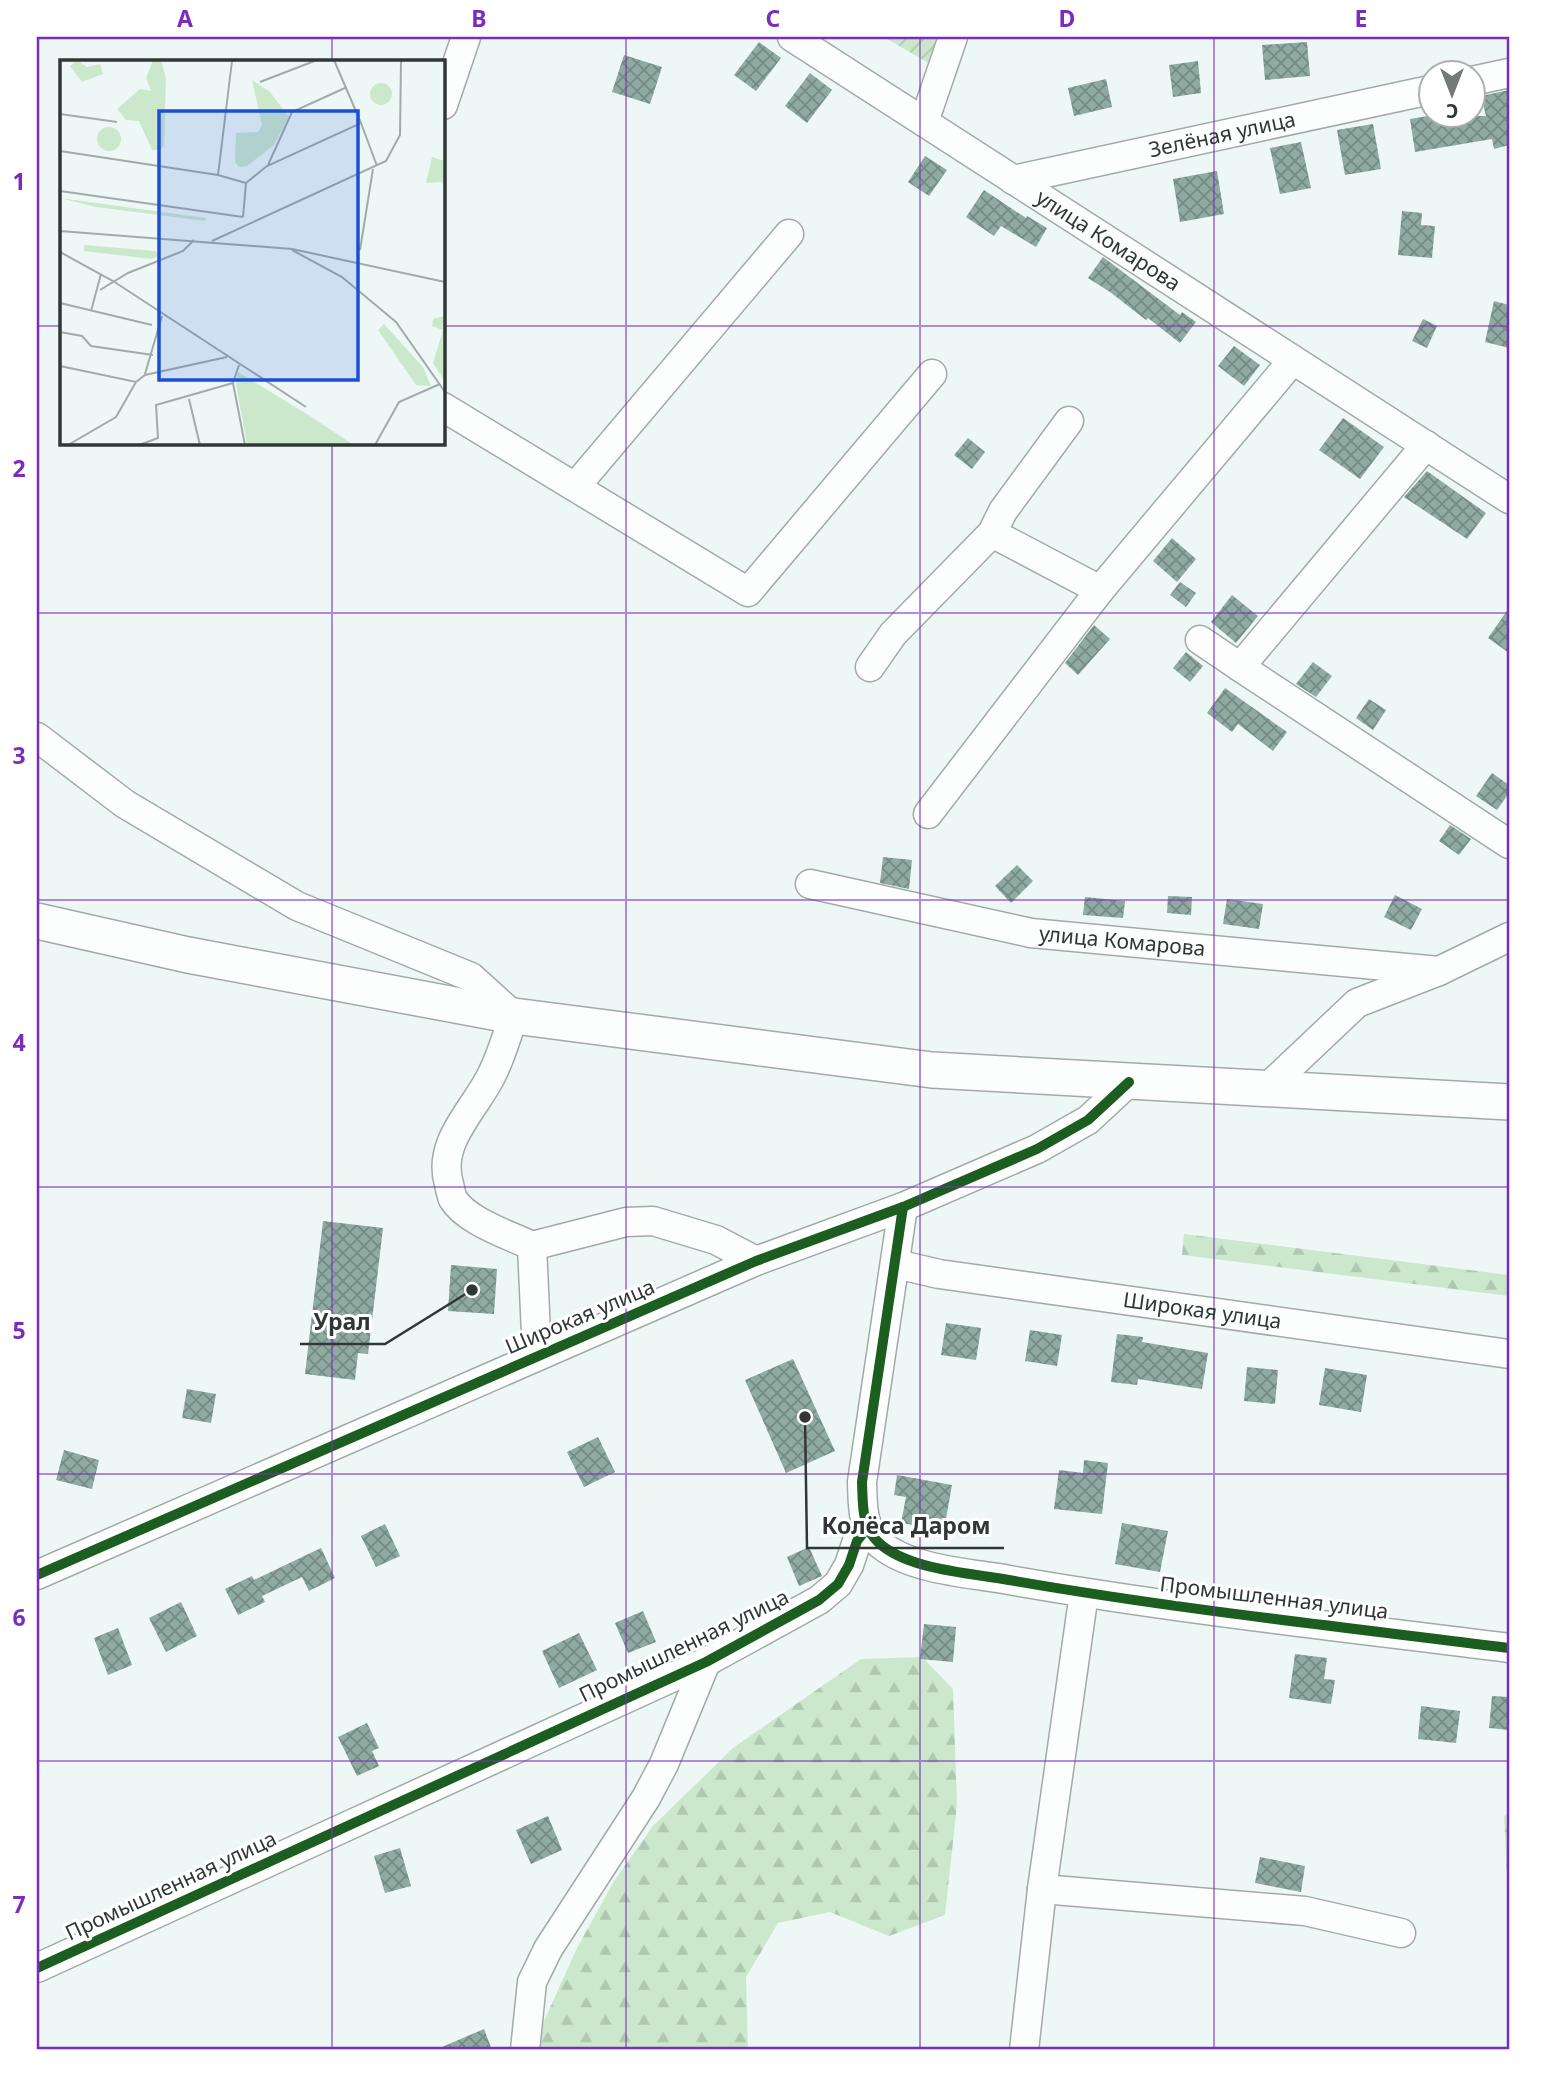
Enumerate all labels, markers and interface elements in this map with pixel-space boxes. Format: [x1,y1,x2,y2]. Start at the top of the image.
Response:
text: A [177,2,193,34]
text: B [471,2,487,34]
text: C [766,2,781,34]
text: D [1059,2,1075,34]
text: E [1355,2,1367,34]
inset map [60,60,444,444]
north arrow [1416,60,1486,130]
text: С [1446,98,1458,124]
street label: Зелёная улица [1146,104,1298,163]
text: 1 [12,165,26,197]
street label: улица Комарова [1031,183,1186,297]
text: 2 [12,452,26,484]
text: 3 [12,739,26,771]
street label: улица Комарова [1038,919,1207,962]
text: 4 [12,1026,26,1058]
street label: Широкая улица [501,1272,659,1360]
street label: Широкая улица [1121,1285,1283,1335]
callout: Урал [300,1300,385,1344]
text: Урал [313,1305,371,1337]
text: 5 [12,1314,26,1346]
callout: Колёса Даром [807,1504,1004,1548]
text: Колёса Даром [822,1509,990,1541]
street label: Промышленная улица [1158,1569,1390,1625]
street label: Промышленная улица [574,1582,793,1708]
text: 6 [12,1601,26,1633]
street label: Промышленная улица [60,1824,281,1946]
text: 7 [12,1888,26,1920]

